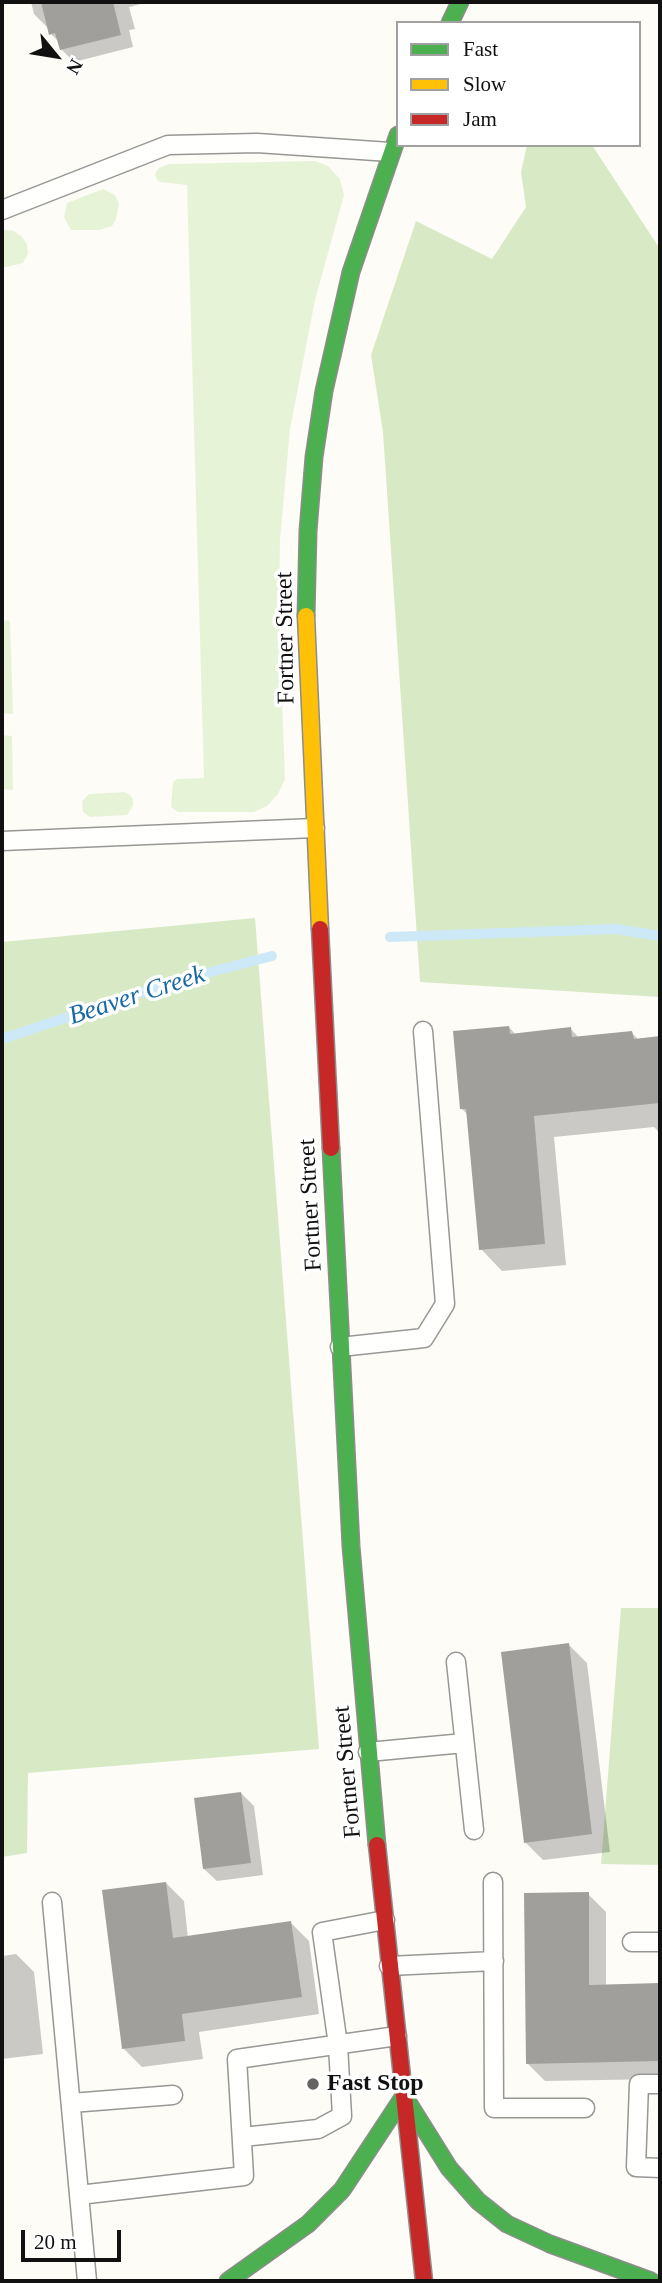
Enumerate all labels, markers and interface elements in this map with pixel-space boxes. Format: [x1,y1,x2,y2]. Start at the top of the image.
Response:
north arrow [21,21,91,91]
legend [396,21,641,147]
text: Fast [463,37,498,61]
text: N [62,56,87,78]
text: Slow [463,72,506,96]
text: Jam [463,107,497,131]
street label: Fortner Street [270,571,302,705]
water label: Beaver Creek [65,959,209,1033]
street label: Fortner Street [293,1138,329,1272]
street label: Fortner Street [328,1705,368,1839]
place label: Fast Stop [327,2070,424,2098]
marker: Fast Stop [305,2076,321,2092]
scale bar [24,2216,124,2260]
text: 20 m [34,2230,77,2254]

